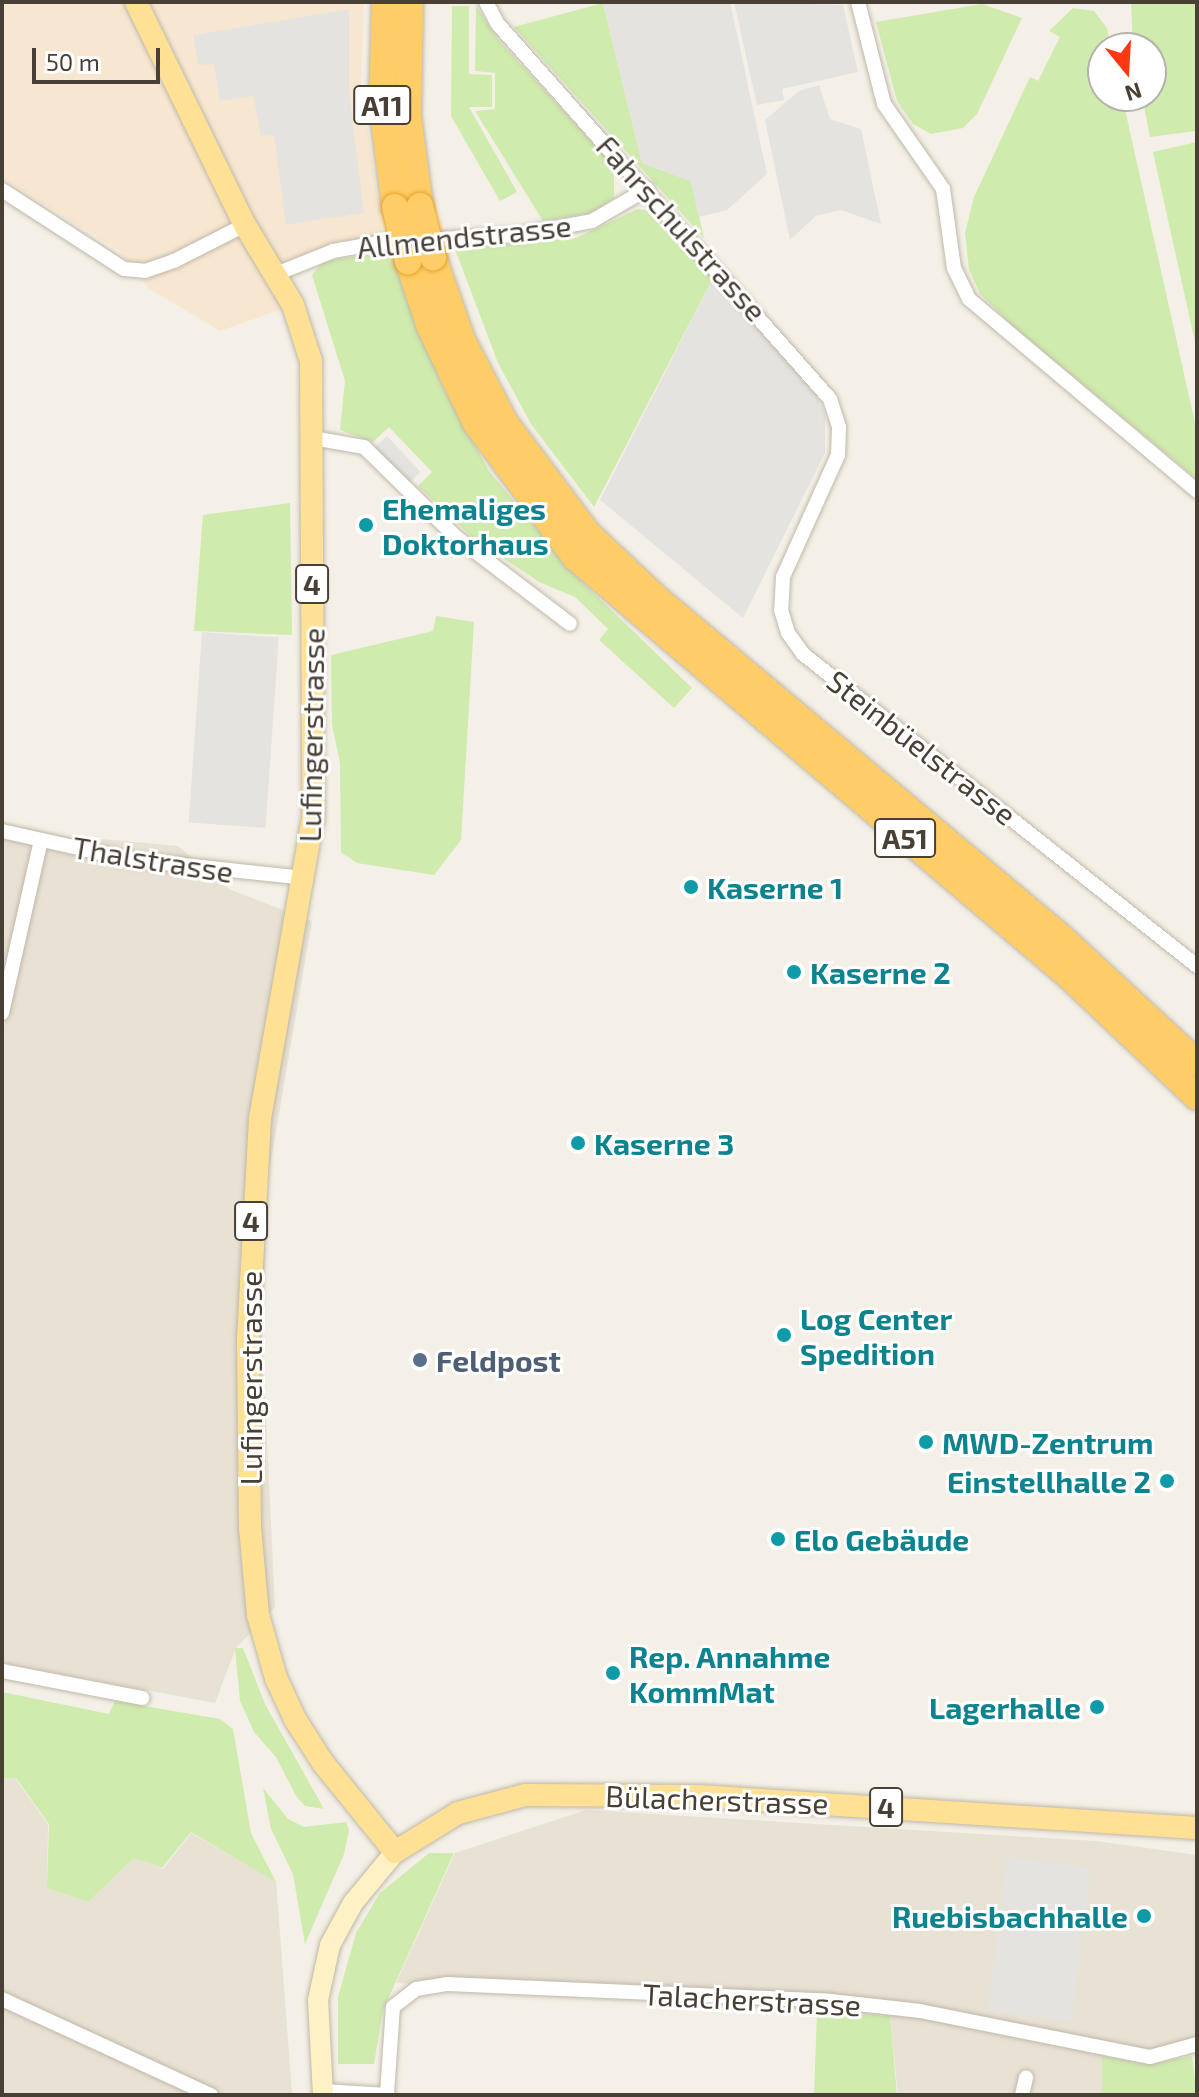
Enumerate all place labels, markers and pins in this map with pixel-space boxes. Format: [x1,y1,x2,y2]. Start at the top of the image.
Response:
place label: Ehemaliges Doktorhaus [382,490,549,560]
marker: Ehemaliges Doktorhaus [357,516,375,534]
place label: Kaserne 1 [707,869,843,905]
marker: Kaserne 1 [682,878,700,896]
place label: Kaserne 2 [810,954,951,990]
marker: Kaserne 2 [785,963,803,981]
place label: Kaserne 3 [594,1125,734,1161]
marker: Kaserne 3 [569,1134,587,1152]
place label: Log Center Spedition [800,1300,952,1370]
marker: Log Center Spedition [775,1326,793,1344]
place label: Feldpost [436,1342,561,1378]
marker: Feldpost [411,1351,429,1369]
place label: MWD-Zentrum [942,1424,1153,1460]
marker: MWD-Zentrum [917,1433,935,1451]
place label: Einstellhalle 2 [947,1463,1151,1499]
marker: Einstellhalle 2 [1158,1472,1176,1490]
place label: Elo Gebäude [794,1521,969,1557]
marker: Elo Gebäude [769,1530,787,1548]
place label: Rep. Annahme KommMat [629,1638,831,1708]
marker: Rep. Annahme KommMat [604,1664,622,1682]
place label: Lagerhalle [929,1689,1081,1725]
marker: Lagerhalle [1088,1698,1106,1716]
place label: Ruebisbachhalle [892,1898,1128,1934]
marker: Ruebisbachhalle [1135,1907,1153,1925]

